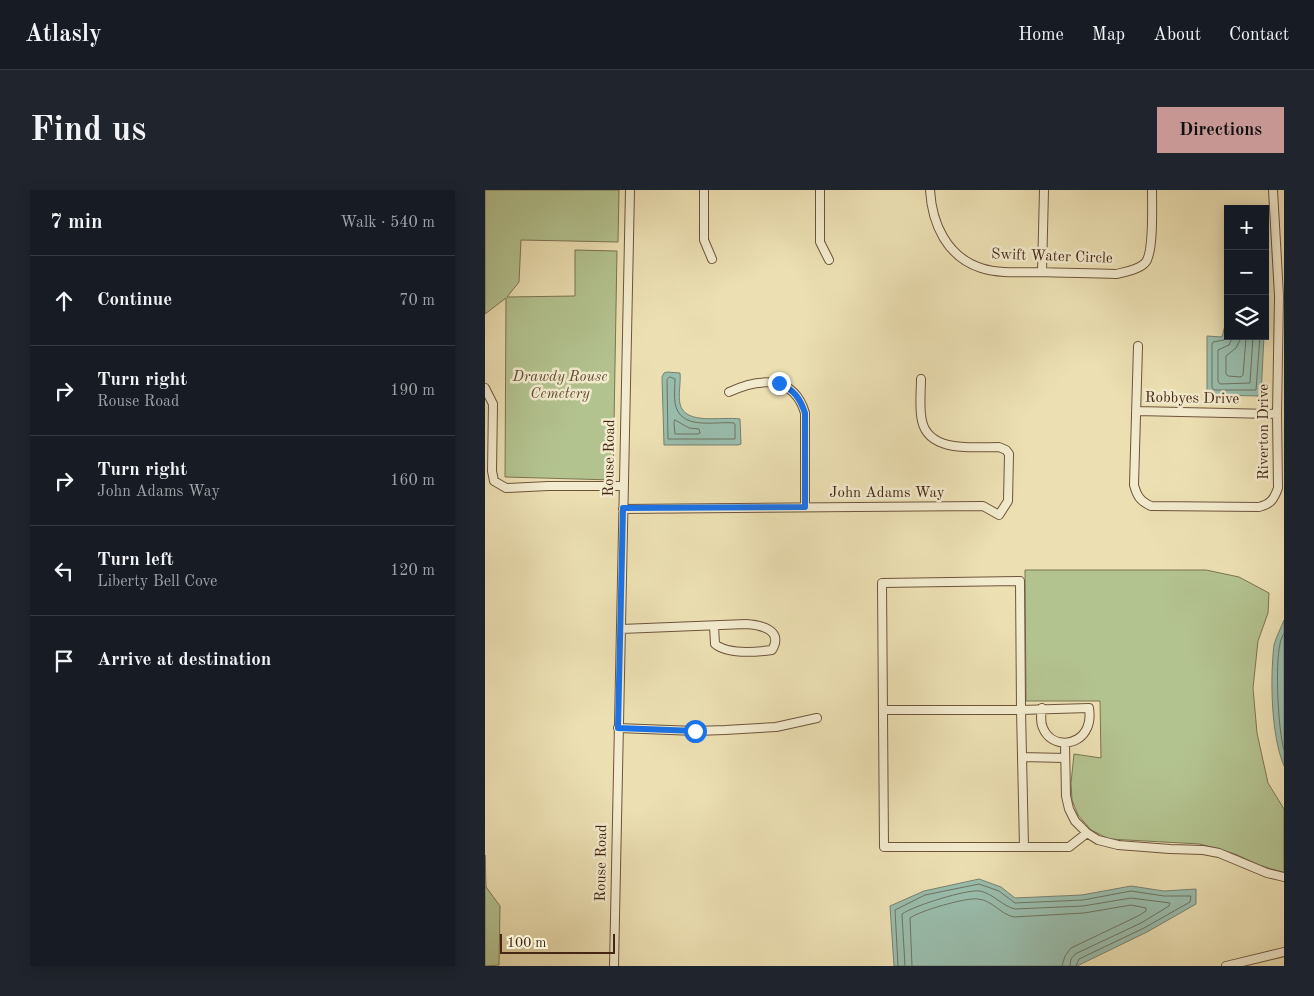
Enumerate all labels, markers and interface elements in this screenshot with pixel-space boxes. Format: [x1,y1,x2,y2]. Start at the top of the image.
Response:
text: Atlasly [25,23,102,47]
text: Home [1018,26,1064,44]
text: Map [1092,26,1125,44]
text: About [1153,26,1201,44]
text: Contact [1229,26,1289,44]
button: Directions [1157,107,1284,153]
text: Find us [30,113,146,148]
map controls [1224,205,1269,340]
button: + [1224,205,1269,250]
text: 7 min [50,212,103,233]
text: Walk · 540 m [340,215,435,231]
street label: Swift Water Circle [991,247,1113,267]
button: − [1224,250,1269,295]
icon: ahead [50,287,78,315]
text: Continue [97,291,172,310]
text: 70 m [399,293,435,309]
button: layers [1224,295,1269,340]
park label: Drawdy Rouse Cemetery [511,370,608,402]
text: Turn right [97,371,187,390]
route end [768,372,791,395]
icon: right [50,377,78,405]
text: 190 m [390,383,435,399]
street label: Riverton Drive [1257,384,1272,480]
street label: Robbyes Drive [1145,391,1239,407]
text: Rouse Road [97,394,179,410]
street label: Rouse Road [602,419,618,497]
text: Turn right [97,461,187,480]
icon: right [50,467,78,495]
text: 160 m [390,473,435,489]
text: John Adams Way [97,484,220,500]
street label: John Adams Way [829,486,945,501]
text: Turn left [97,551,174,570]
icon: left [50,557,78,585]
text: 120 m [390,563,435,579]
text: Liberty Bell Cove [97,574,217,590]
icon: arrive [50,647,78,675]
text: Arrive at destination [97,651,271,670]
route start [684,720,707,743]
street label: Rouse Road [594,824,610,902]
scale bar [500,931,615,954]
text: 100 m [507,936,546,950]

